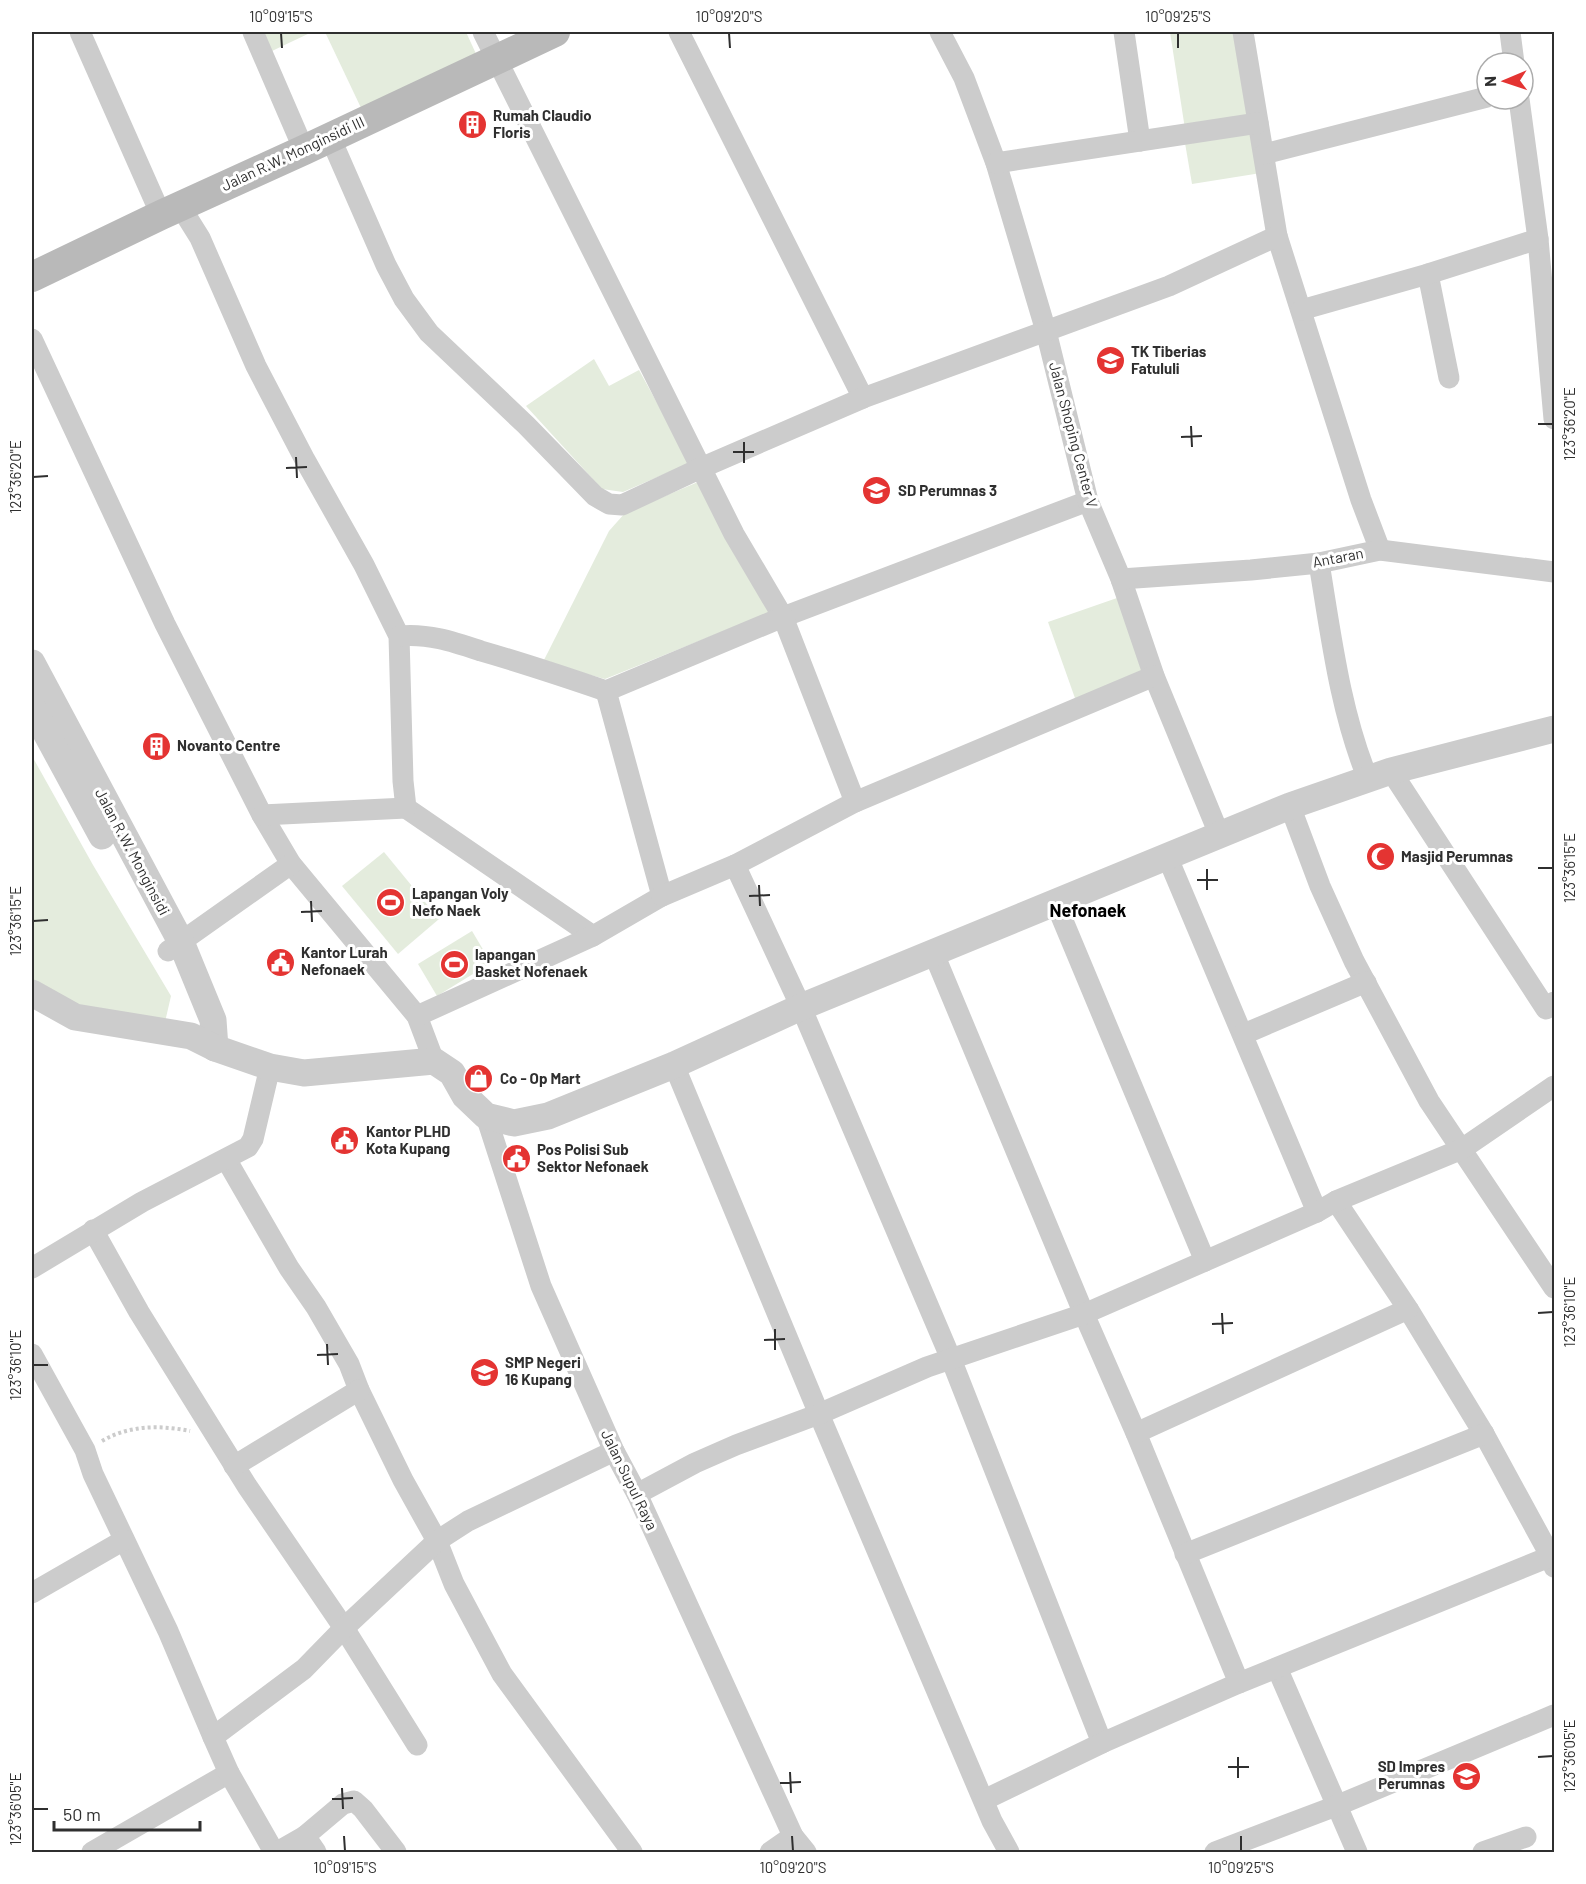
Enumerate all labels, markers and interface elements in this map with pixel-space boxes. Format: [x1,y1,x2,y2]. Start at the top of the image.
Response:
text: 10°09'15"S [249,7,313,25]
text: 10°09'20"S [696,7,762,25]
text: 10°09'25"S [1145,7,1211,25]
north arrow [1475,51,1535,111]
text: N [1480,76,1499,87]
place label: Rumah Claudio Floris [493,106,592,141]
building icon: Rumah Claudio Floris [456,109,488,141]
street label: Jalan R.W. Monginsidi III [218,112,367,194]
place label: TK Tiberias Fatululi [1131,342,1207,377]
school or university icon: TK Tiberias Fatululi [1094,345,1126,377]
street label: Jalan Shoping Center V [1046,360,1102,510]
text: 123°36'20"E [1560,387,1578,461]
text: 123°36'20"E [6,440,24,514]
school or university icon: SD Perumnas 3 [861,475,893,507]
place label: SD Perumnas 3 [898,481,997,499]
street label: Antaran [1311,543,1365,571]
building icon: Novanto Centre [140,730,172,762]
place label: Novanto Centre [177,736,280,754]
street label: Jalan R.W. Monginsidi [92,785,174,918]
text: 123°36'15"E [1560,833,1578,903]
mosque icon: Masjid Perumnas [1364,841,1396,873]
place label: Masjid Perumnas [1401,847,1514,865]
place label: Lapangan Voly Nefo Naek [412,884,509,919]
text: 123°36'15"E [6,886,24,956]
sports icon: Lapangan Voly Nefo Naek [375,887,407,919]
district label: Nefonaek [1050,899,1127,921]
place label: Kantor Lurah Nefonaek [301,943,388,978]
place label: lapangan Basket Nofenaek [475,945,588,980]
public building icon: Kantor Lurah Nefonaek [264,946,296,978]
sports icon: lapangan Basket Nofenaek [438,948,470,980]
shop icon: Co - Op Mart [463,1063,495,1095]
place label: Co - Op Mart [500,1069,581,1087]
place label: Kantor PLHD Kota Kupang [366,1122,450,1157]
public building icon: Kantor PLHD Kota Kupang [329,1125,361,1157]
place label: Pos Polisi Sub Sektor Nefonaek [537,1140,649,1175]
public building icon: Pos Polisi Sub Sektor Nefonaek [500,1143,532,1175]
text: 123°36'10"E [1560,1277,1578,1347]
text: 123°36'10"E [6,1330,24,1400]
place label: SMP Negeri 16 Kupang [505,1353,581,1388]
school or university icon: SMP Negeri 16 Kupang [468,1356,500,1388]
street label: Jalan Supul Raya [598,1427,662,1533]
text: 123°36'05"E [1560,1719,1578,1793]
place label: SD Impres Perumnas [1378,1757,1445,1792]
school or university icon: SD Impres Perumnas [1450,1760,1482,1792]
text: 123°36'05"E [6,1772,24,1846]
scale bar [54,1794,200,1832]
text: 50 m [63,1803,101,1825]
text: 10°09'15"S [313,1858,377,1876]
text: 10°09'20"S [760,1858,826,1876]
text: 10°09'25"S [1208,1858,1274,1876]

